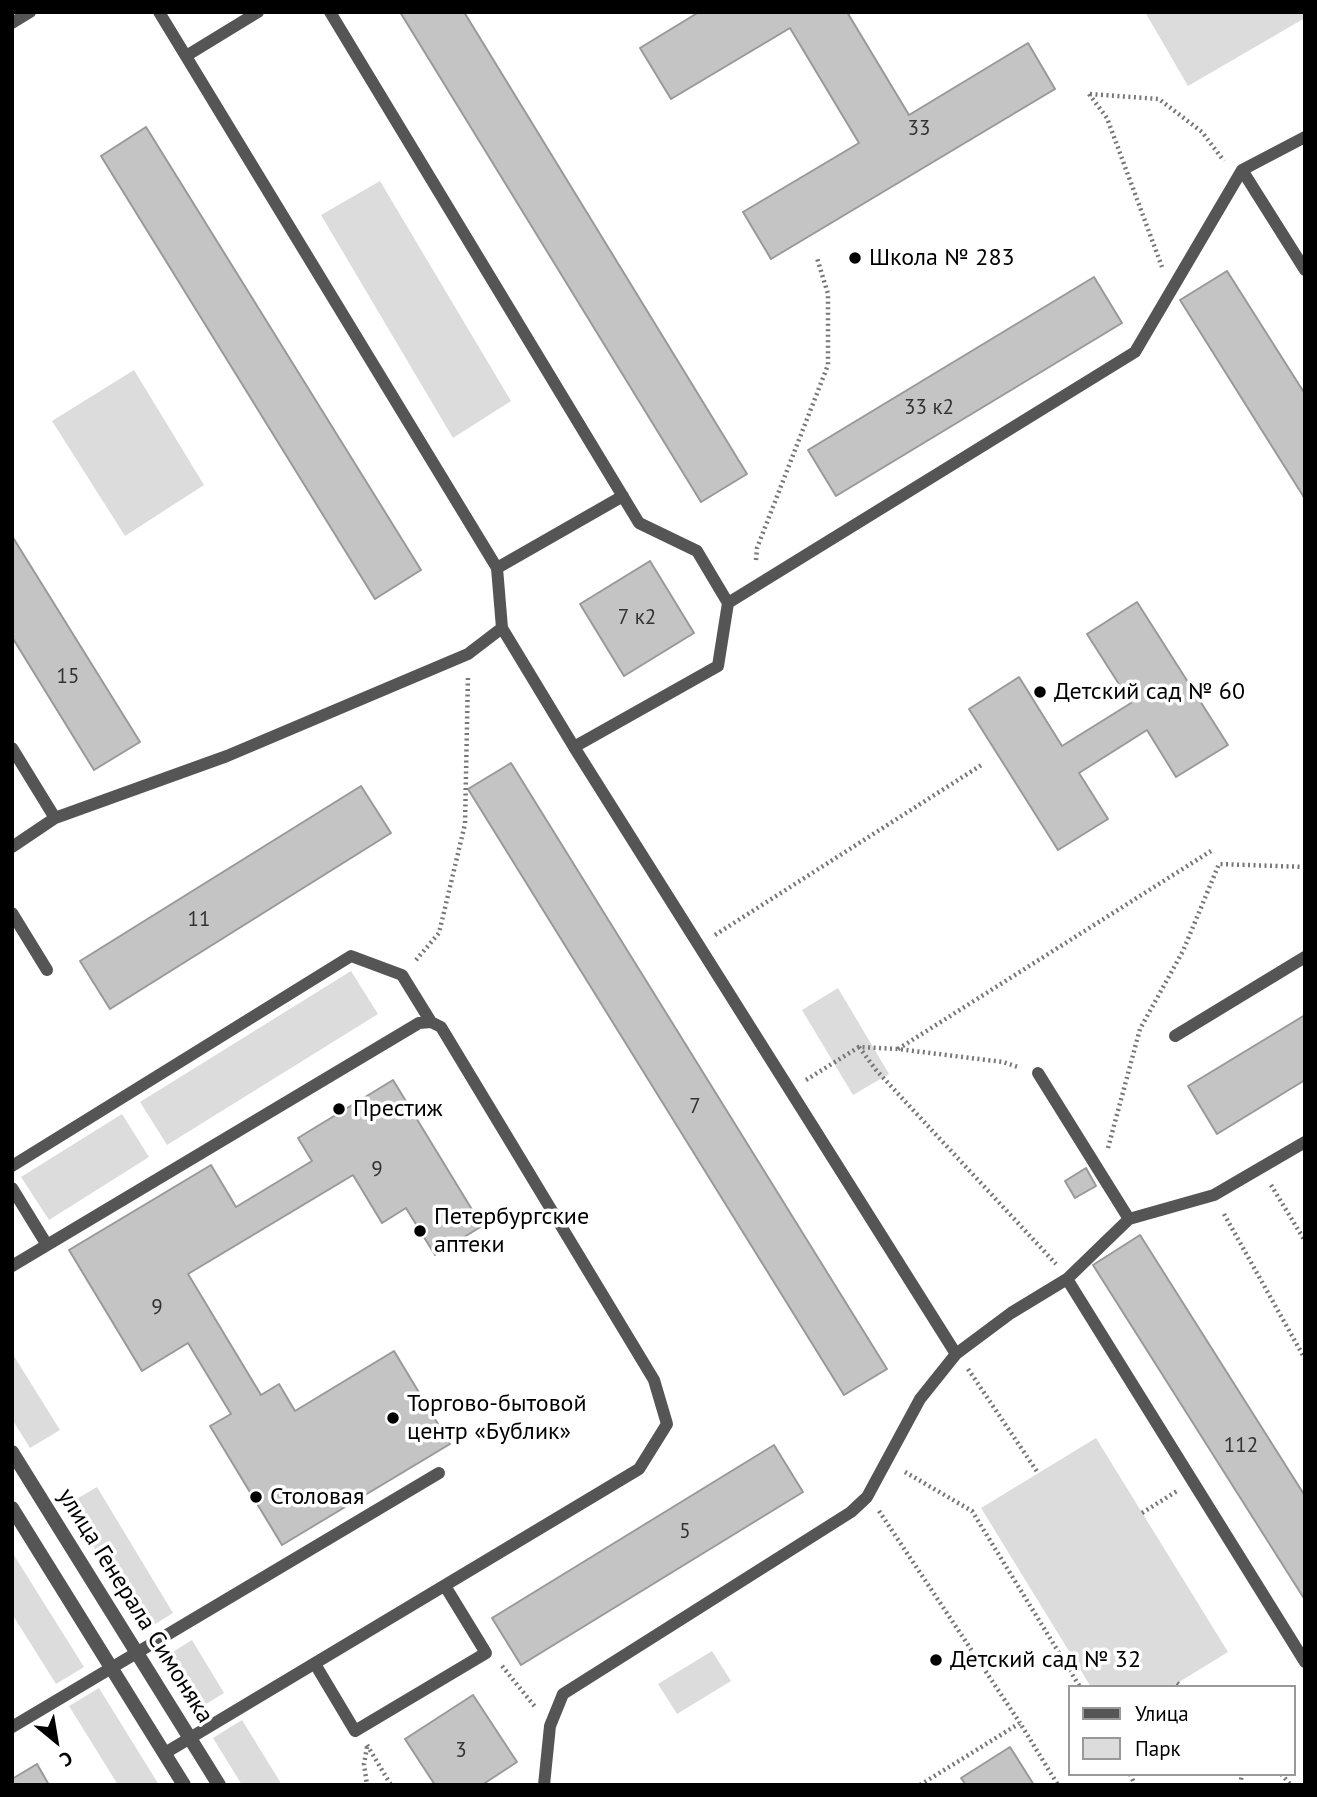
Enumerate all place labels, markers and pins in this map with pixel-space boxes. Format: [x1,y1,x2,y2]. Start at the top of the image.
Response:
place label: Школа № 283 [869,244,1015,272]
marker: Школа № 283 [847,250,863,266]
place label: Детский сад № 60 [1054,678,1245,706]
marker: Детский сад № 60 [1032,684,1048,700]
place label: Престиж [353,1095,443,1123]
marker: Престиж [331,1101,347,1117]
place label: Петербургские аптеки [434,1203,589,1259]
marker: Петербургские аптеки [412,1223,428,1239]
place label: Торгово-бытовой центр «Бублик» [407,1390,587,1446]
marker: Торгово-бытовой центр «Бублик» [385,1410,401,1426]
place label: Столовая [270,1483,364,1511]
marker: Столовая [248,1489,264,1505]
place label: Детский сад № 32 [950,1646,1141,1674]
marker: Детский сад № 32 [928,1652,944,1668]

